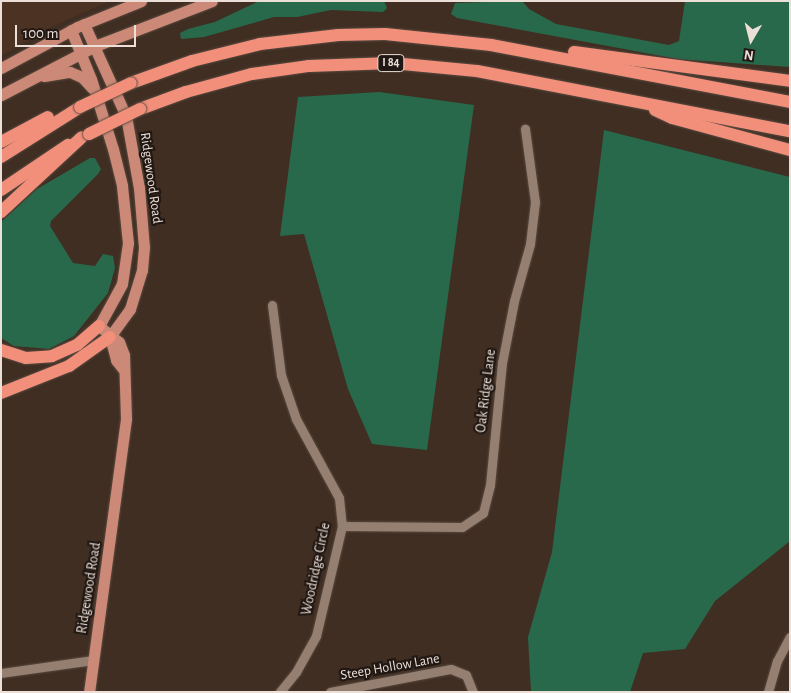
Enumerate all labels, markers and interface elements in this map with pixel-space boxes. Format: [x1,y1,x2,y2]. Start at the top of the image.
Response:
scale bar [18,15,139,47]
north arrow [726,15,776,65]
text: 100 m [23,26,58,41]
text: N [743,47,755,62]
road number: I 84 [377,54,405,72]
street label: Ridgewood Road [136,131,166,225]
street label: Oak Ridge Lane [473,348,499,434]
street label: Woodridge Circle [298,521,334,617]
street label: Ridgewood Road [74,541,104,635]
street label: Steep Hollow Lane [339,650,441,684]

